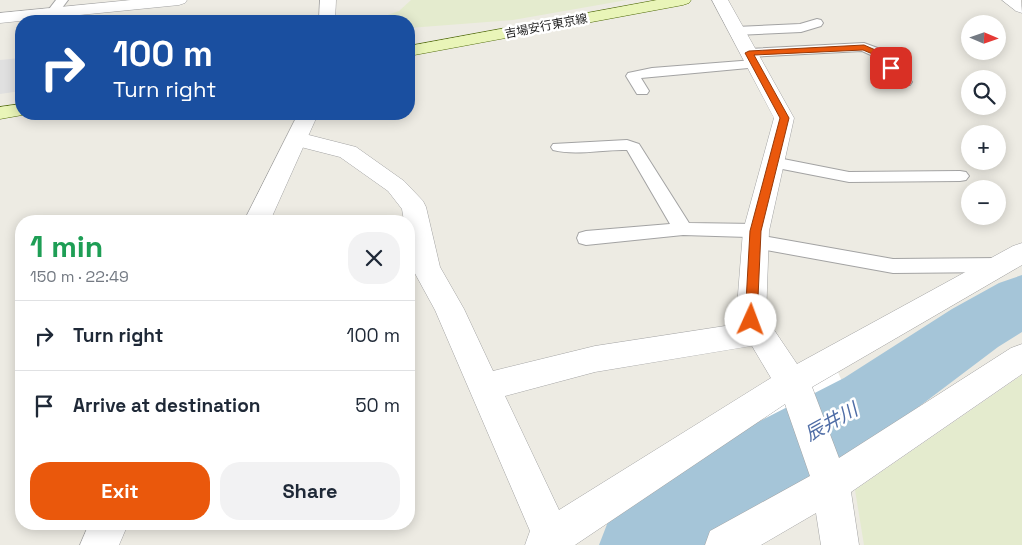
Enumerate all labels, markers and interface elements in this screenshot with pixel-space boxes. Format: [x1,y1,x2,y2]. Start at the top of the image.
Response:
street label: 吉場安行東京線 [503,10,589,42]
north arrow [961,15,1006,60]
map controls [961,15,1006,225]
text: 100 m [113,32,213,76]
icon: right [30,35,95,100]
pin [870,47,912,89]
icon: arrive [877,54,905,82]
button: search [961,70,1006,115]
text: Turn right [113,75,216,103]
button: + [961,125,1006,170]
button: − [961,180,1006,225]
text: 1 min [30,227,103,266]
button: close [348,232,400,284]
text: 150 m · 22:49 [30,266,129,287]
position arrow [724,293,776,345]
icon: right [30,322,58,350]
text: Turn right [73,323,163,348]
text: 100 m [346,323,400,348]
icon: arrive [30,392,58,420]
text: Arrive at destination [73,393,261,418]
text: 50 m [355,393,400,418]
water label: 辰井川 [800,396,864,447]
button: Exit [30,462,210,520]
button: Share [220,462,400,520]

